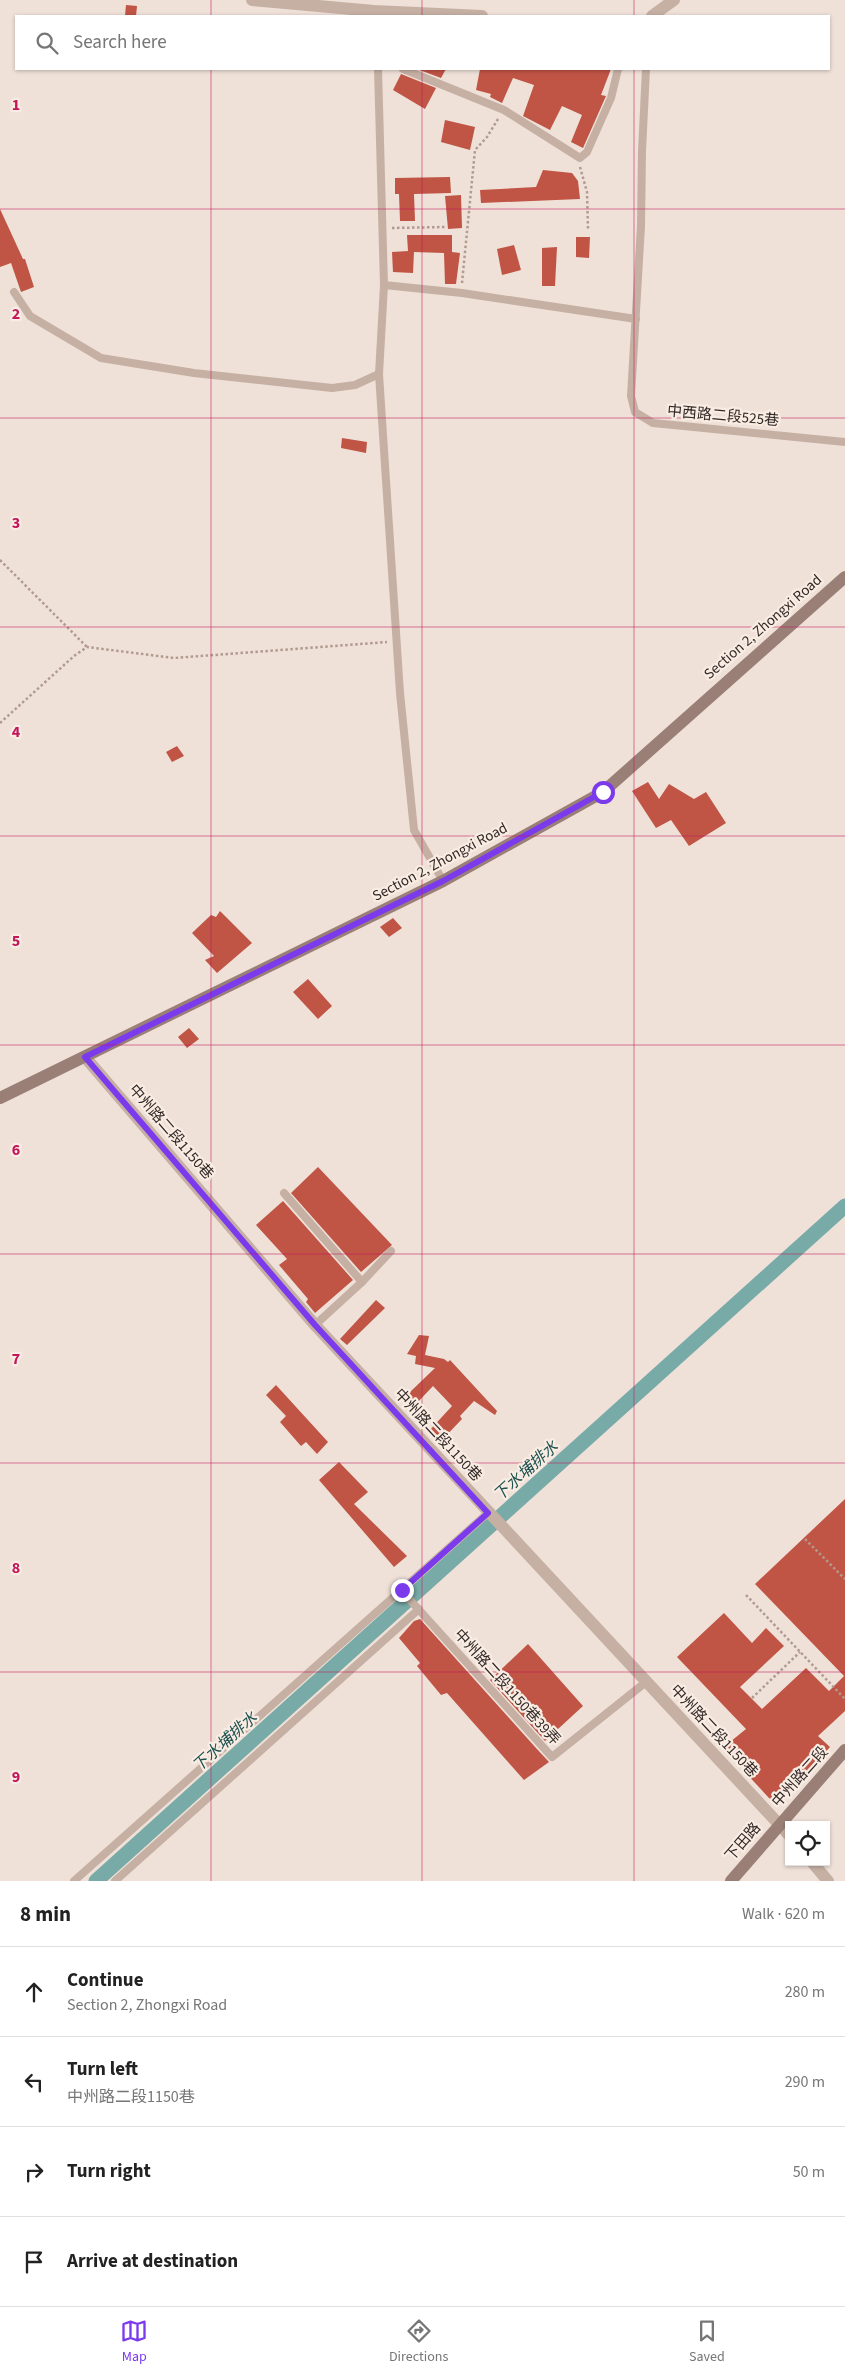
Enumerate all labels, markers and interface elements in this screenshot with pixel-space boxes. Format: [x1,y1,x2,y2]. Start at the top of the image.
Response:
search box [15,15,830,70]
icon: search [33,29,61,57]
text: Search here [73,29,167,56]
text: 1 [12,94,20,116]
text: 2 [12,303,20,325]
street label: 中西路二段525巷 [666,401,780,431]
text: 3 [12,512,20,534]
street label: Section 2, Zhongxi Road [699,570,827,684]
text: 4 [12,721,21,743]
route start [592,781,615,804]
street label: Section 2, Zhongxi Road [369,817,511,907]
text: 5 [12,930,20,952]
street label: 中州路二段1150巷 [124,1080,218,1184]
text: 6 [12,1139,20,1161]
text: 7 [12,1348,20,1370]
street label: 中州路二段1150巷 [389,1384,487,1486]
water label: 下水埔排水 [489,1435,564,1506]
text: 8 [12,1557,20,1579]
route end [391,1579,414,1602]
street label: 中州路二段1150巷39弄 [449,1624,565,1750]
street label: 中州路二段1150巷 [665,1680,763,1782]
water label: 下水埔排水 [188,1706,263,1777]
street label: 中州路二段 [767,1742,833,1812]
text: 9 [12,1766,20,1788]
street label: 下田路 [720,1818,766,1866]
map controls [785,1821,830,1866]
button: locate [785,1821,830,1866]
text: 8 min [20,1899,71,1929]
text: Walk · 620 m [742,1903,825,1925]
text: Continue [67,1967,144,1994]
icon: ahead [20,1978,48,2006]
text: 280 m [785,1981,825,2003]
text: Section 2, Zhongxi Road [67,1994,227,2016]
text: Turn left [67,2056,138,2083]
icon: left [20,2068,48,2096]
text: 290 m [785,2071,825,2093]
text: 中州路二段1150巷 [67,2086,195,2108]
icon: right [20,2158,48,2186]
text: Turn right [67,2158,151,2185]
text: 50 m [793,2161,825,2183]
icon: arrive [20,2248,48,2276]
text: Arrive at destination [67,2248,238,2275]
tab: Map [120,2317,148,2367]
tab: Directions [389,2317,448,2367]
tab: Saved [689,2317,725,2367]

